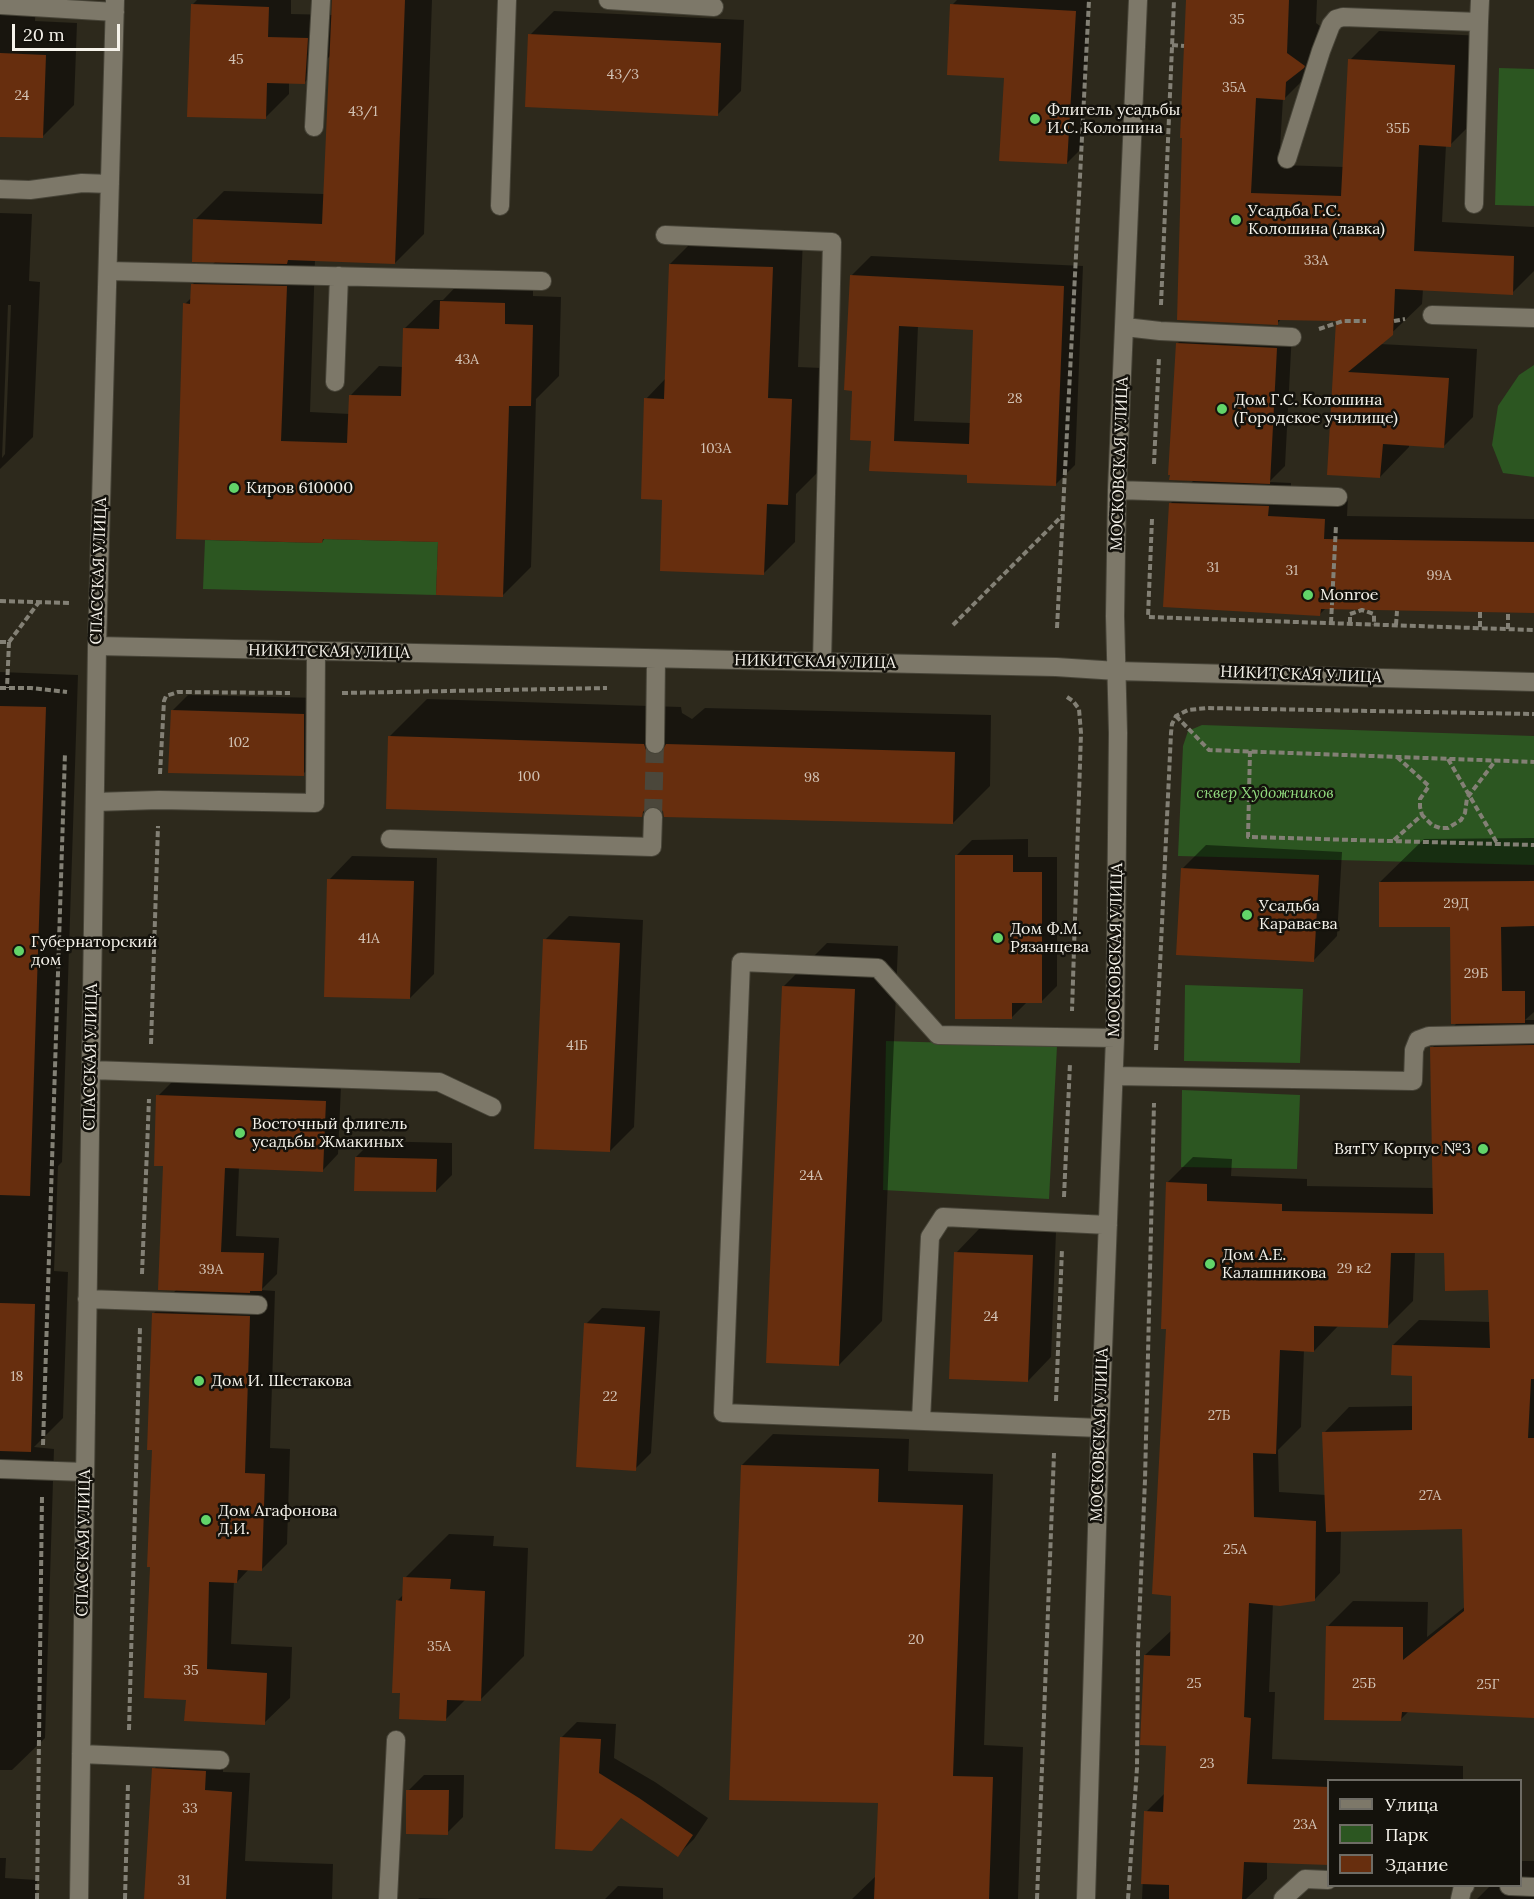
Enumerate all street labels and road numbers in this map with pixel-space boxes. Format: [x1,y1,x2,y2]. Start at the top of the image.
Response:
street label: МОСКОВСКАЯ УЛИЦА [1107,377,1133,551]
street label: СПАССКАЯ УЛИЦА [87,497,111,645]
street label: НИКИТСКАЯ УЛИЦА [248,641,410,663]
street label: НИКИТСКАЯ УЛИЦА [734,651,896,673]
street label: НИКИТСКАЯ УЛИЦА [1220,663,1382,687]
street label: МОСКОВСКАЯ УЛИЦА [1105,863,1127,1037]
street label: СПАССКАЯ УЛИЦА [80,983,102,1131]
street label: МОСКОВСКАЯ УЛИЦА [1087,1348,1113,1522]
street label: СПАССКАЯ УЛИЦА [73,1469,95,1617]

